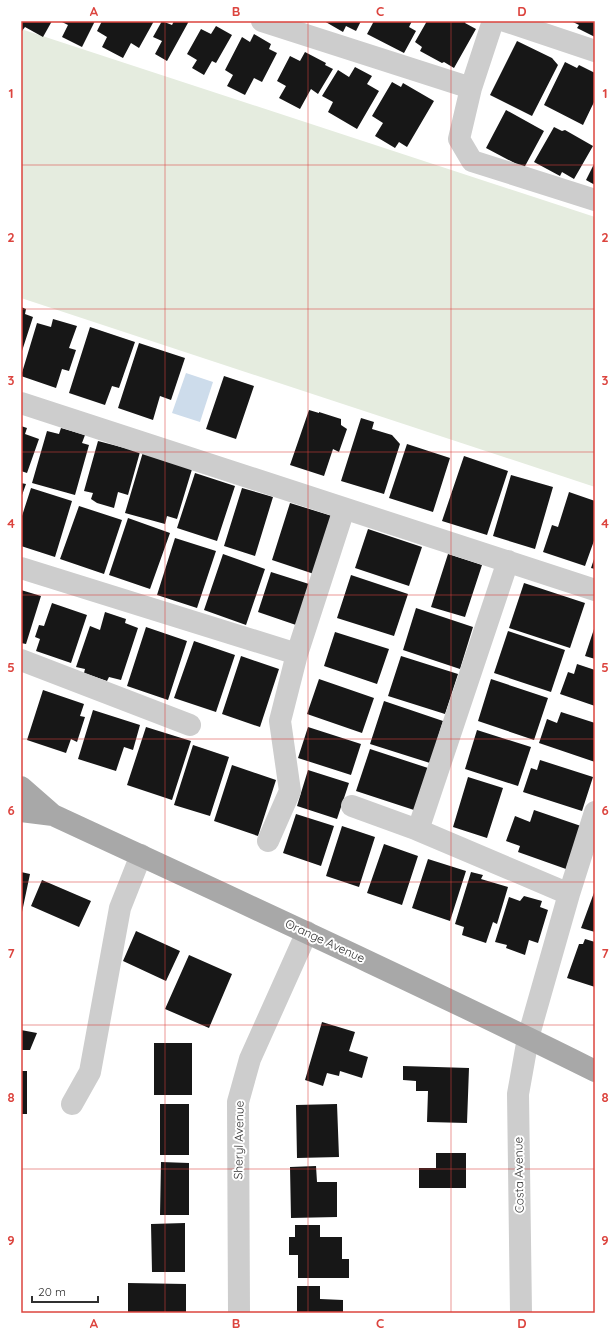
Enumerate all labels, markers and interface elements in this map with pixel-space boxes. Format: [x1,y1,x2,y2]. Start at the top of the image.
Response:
text: A [90,3,99,19]
text: B [232,3,240,19]
text: C [376,3,384,19]
text: D [517,3,527,19]
text: 1 [8,85,14,101]
text: 1 [602,85,608,101]
text: 2 [7,229,15,245]
text: 2 [601,229,609,245]
text: 3 [8,372,15,388]
text: 3 [602,372,609,388]
text: 4 [7,515,15,531]
text: 4 [601,515,609,531]
text: 5 [7,659,15,675]
text: 5 [601,659,609,675]
text: 6 [7,802,15,818]
text: 6 [601,802,609,818]
street label: Orange Avenue [283,916,368,966]
text: 7 [7,945,15,961]
text: 7 [601,945,609,961]
text: 8 [7,1089,15,1105]
text: 8 [601,1089,609,1105]
street label: Sheryl Avenue [230,1100,247,1180]
street label: Costa Avenue [510,1136,527,1213]
text: 9 [7,1232,15,1248]
text: 9 [601,1232,609,1248]
scale bar [32,1278,98,1304]
text: 20 m [38,1284,66,1299]
text: A [90,1315,99,1331]
text: B [232,1315,240,1331]
text: C [376,1315,384,1331]
text: D [517,1315,527,1331]

